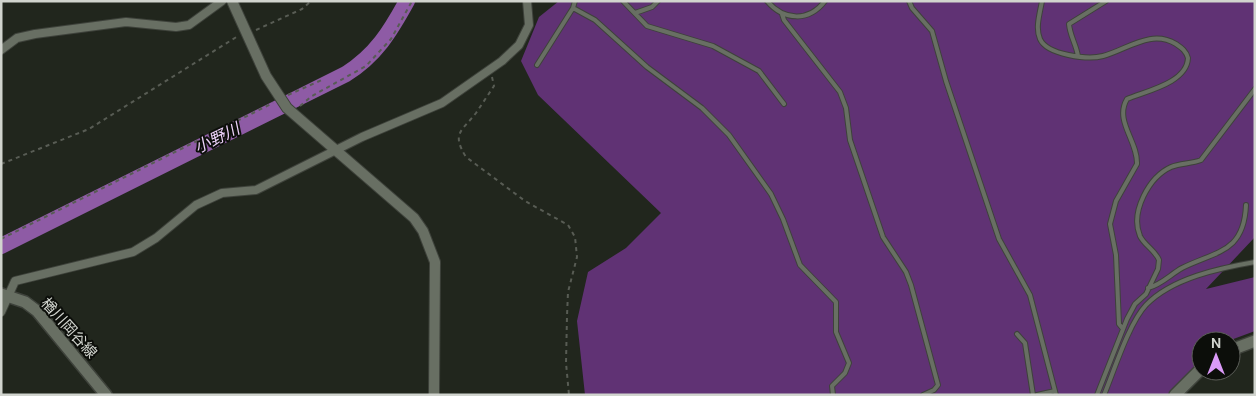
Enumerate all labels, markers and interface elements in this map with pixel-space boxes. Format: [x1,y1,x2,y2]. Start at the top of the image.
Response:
water label: 小野川 [191,117,245,158]
street label: 楢川岡谷線 [36,293,102,363]
north arrow [1191,331,1241,381]
text: N [1211,334,1221,352]

